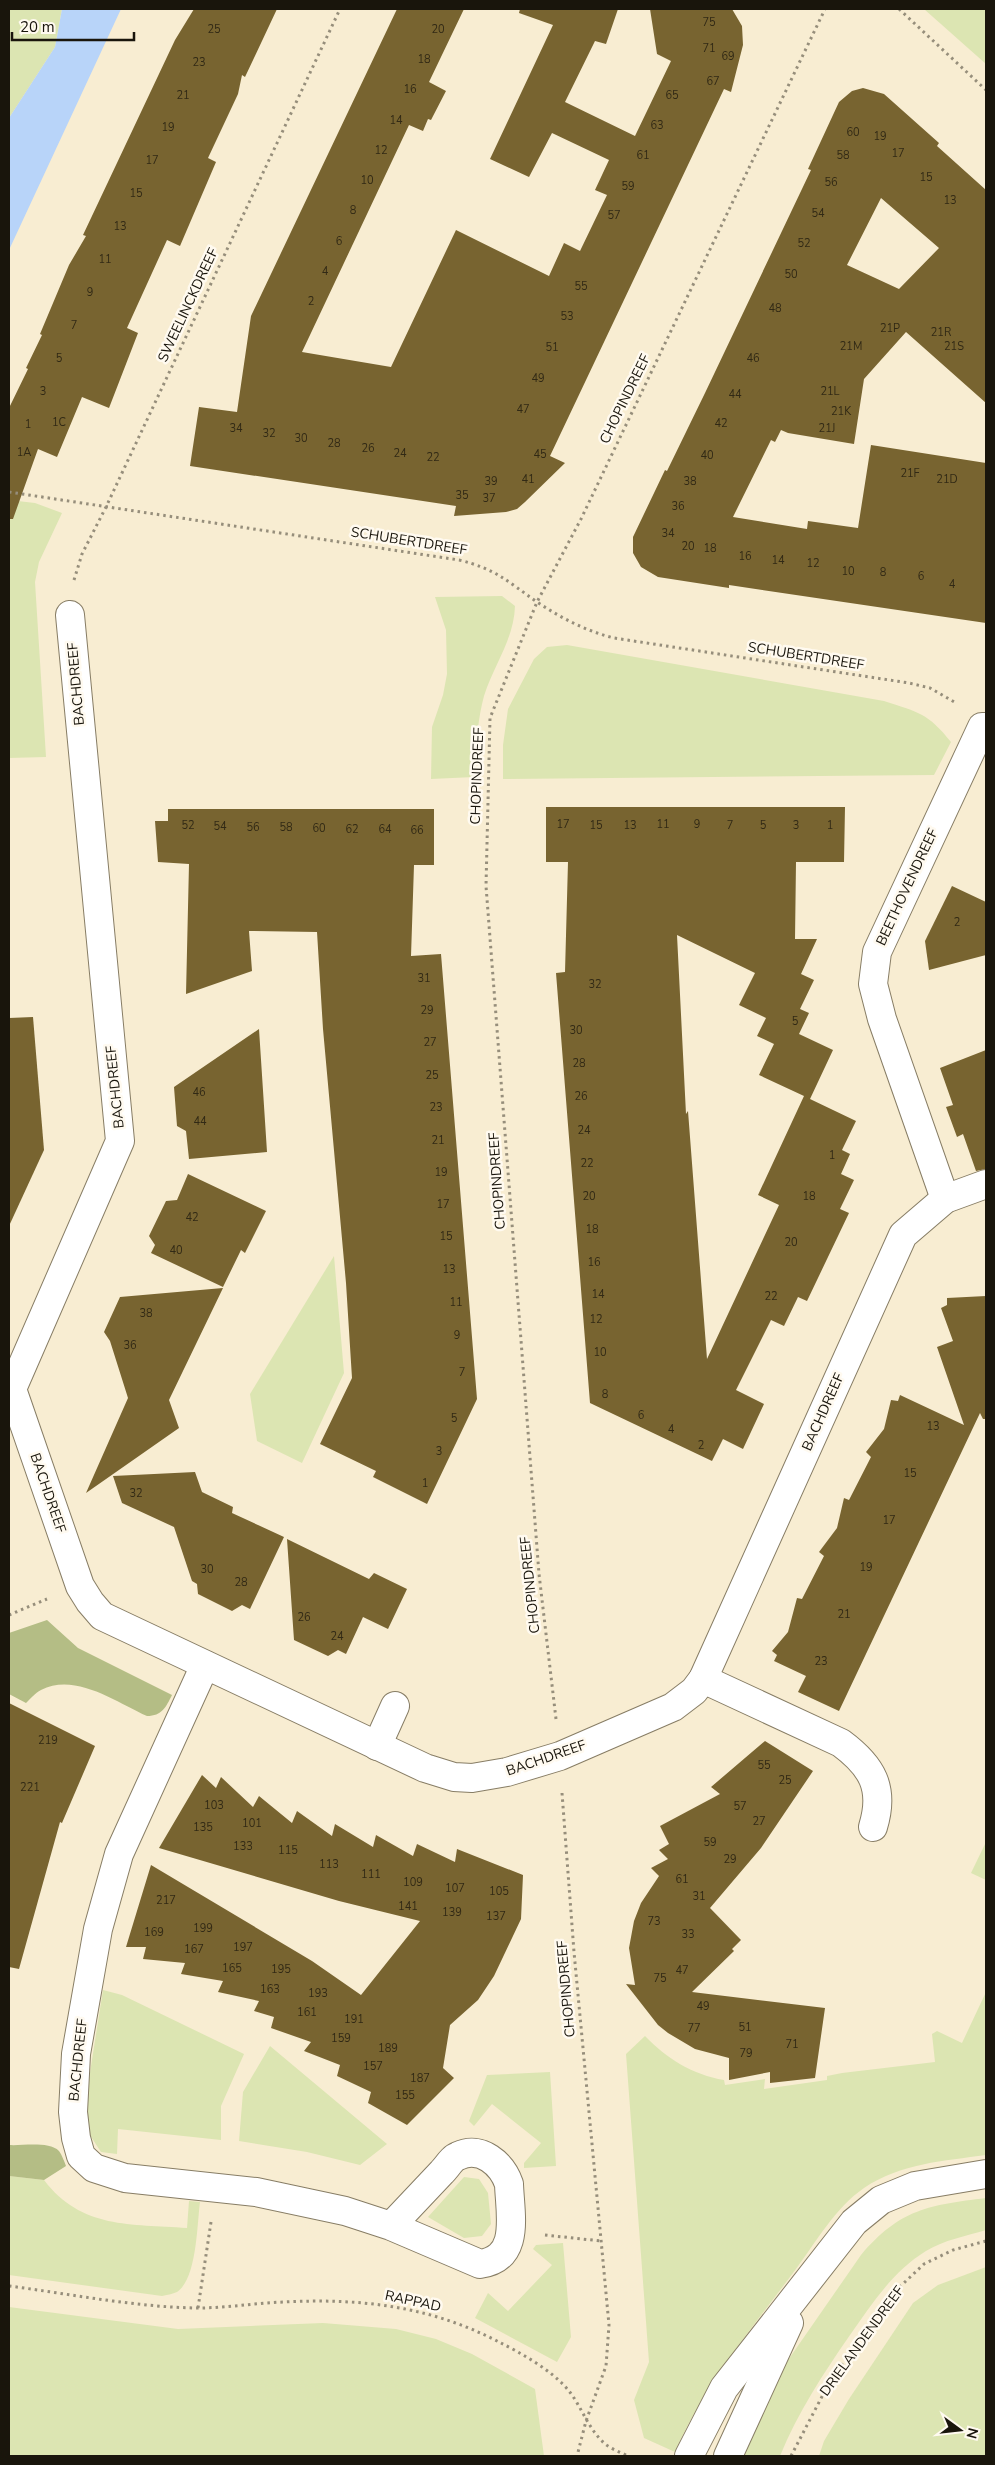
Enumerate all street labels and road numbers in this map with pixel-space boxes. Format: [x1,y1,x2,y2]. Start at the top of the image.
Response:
street label: SWEELINCKDREEF [153,245,223,365]
street label: CHOPINDREEF [595,351,655,447]
street label: SCHUBERTDREEF [349,522,469,560]
street label: SCHUBERTDREEF [746,637,866,675]
street label: BACHDREEF [63,641,89,726]
street label: CHOPINDREEF [466,727,488,825]
street label: BEETHOVENDREEF [872,825,943,949]
street label: BACHDREEF [101,1044,129,1129]
street label: CHOPINDREEF [484,1131,510,1230]
street label: BACHDREEF [797,1370,849,1454]
street label: BACHDREEF [25,1451,71,1536]
street label: CHOPINDREEF [515,1535,545,1634]
street label: BACHDREEF [504,1735,589,1781]
street label: CHOPINDREEF [552,1939,580,2038]
street label: BACHDREEF [64,2017,92,2102]
street label: DRIELANDENDREEF [816,2282,909,2400]
street label: RAPPAD [383,2286,443,2316]

